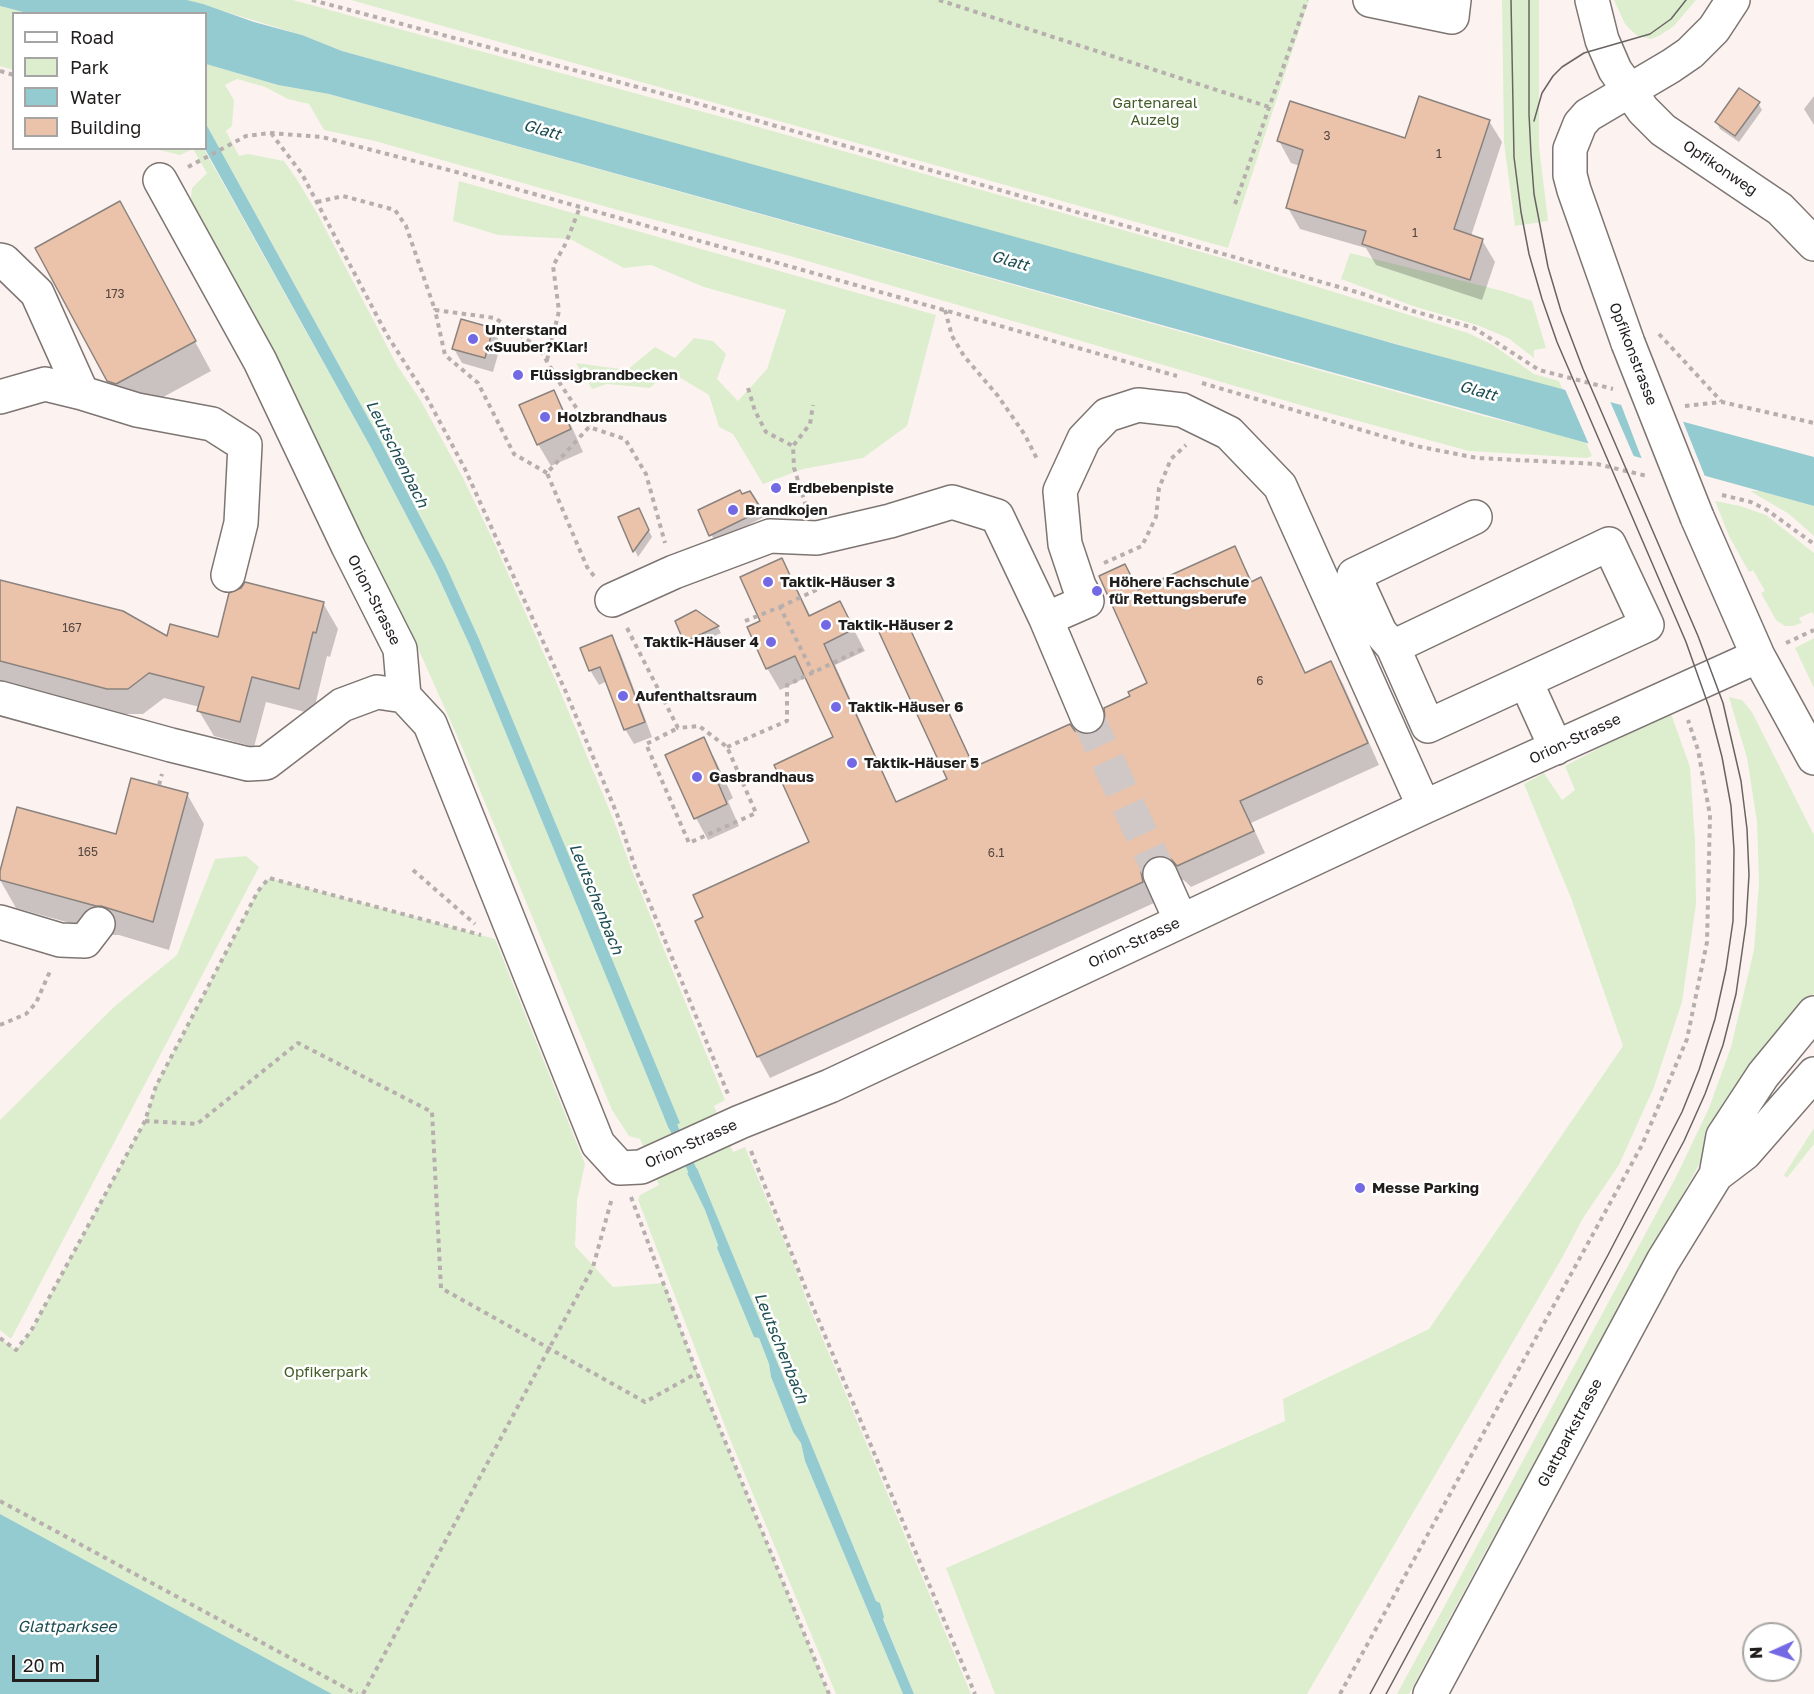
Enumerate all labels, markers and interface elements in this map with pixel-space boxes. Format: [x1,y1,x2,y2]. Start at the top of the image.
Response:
legend [12,12,207,150]
text: Road [70,26,114,48]
text: Park [70,56,109,78]
text: Water [70,86,121,108]
park label: Gartenareal Auzelg [1112,94,1198,129]
text: Building [70,116,141,138]
water label: Glatt [521,116,563,144]
house number: 3 [1323,129,1331,143]
street label: Opfikonweg [1679,137,1761,199]
house number: 1 [1436,147,1442,161]
house number: 1 [1412,226,1418,240]
water label: Glatt [989,247,1031,275]
house number: 173 [105,287,125,301]
street label: Opfikonstrasse [1605,300,1661,408]
place label: Unterstand «Suuber?Klar! [485,321,588,356]
marker: Unterstand «Suuber?Klar! [466,332,480,346]
place label: Flüssigbrandbecken [530,366,678,384]
marker: Flüssigbrandbecken [511,368,525,382]
water label: Glatt [1457,377,1499,405]
water label: Leutschenbach [362,397,432,511]
place label: Holzbrandhaus [557,408,667,426]
marker: Holzbrandhaus [538,410,552,424]
place label: Erdbebenpiste [788,479,894,497]
marker: Erdbebenpiste [769,481,783,495]
place label: Brandkojen [745,501,828,519]
marker: Brandkojen [726,503,740,517]
street label: Orion-Strasse [344,552,404,648]
place label: Taktik-Häuser 3 [780,573,895,591]
place label: Höhere Fachschule für Rettungsberufe [1109,573,1249,608]
marker: Taktik-Häuser 3 [761,575,775,589]
marker: Höhere Fachschule für Rettungsberufe [1090,584,1104,598]
place label: Taktik-Häuser 2 [838,616,953,634]
marker: Taktik-Häuser 2 [819,618,833,632]
house number: 167 [62,621,82,635]
place label: Taktik-Häuser 4 [644,633,759,651]
marker: Taktik-Häuser 4 [764,635,778,649]
house number: 6 [1256,674,1264,688]
place label: Aufenthaltsraum [635,687,757,705]
marker: Aufenthaltsraum [616,689,630,703]
place label: Taktik-Häuser 6 [848,698,964,716]
marker: Taktik-Häuser 6 [829,700,843,714]
street label: Orion-Strasse [1526,710,1624,768]
place label: Taktik-Häuser 5 [864,754,979,772]
marker: Taktik-Häuser 5 [845,756,859,770]
place label: Gasbrandhaus [709,768,814,786]
marker: Gasbrandhaus [690,770,704,784]
water label: Leutschenbach [565,841,627,957]
house number: 165 [78,845,98,859]
house number: 6.1 [988,846,1004,860]
street label: Orion-Strasse [1085,914,1183,972]
street label: Orion-Strasse [642,1116,740,1172]
place label: Messe Parking [1372,1179,1479,1197]
marker: Messe Parking [1353,1181,1367,1195]
water label: Leutschenbach [750,1290,812,1406]
park label: Opfikerpark [284,1363,368,1381]
street label: Glattparkstrasse [1534,1376,1606,1490]
water label: Glattparksee [17,1617,117,1637]
north arrow [1742,1622,1802,1682]
scale bar [15,1643,102,1681]
text: N [1746,1646,1766,1659]
text: 20 m [23,1654,65,1676]

